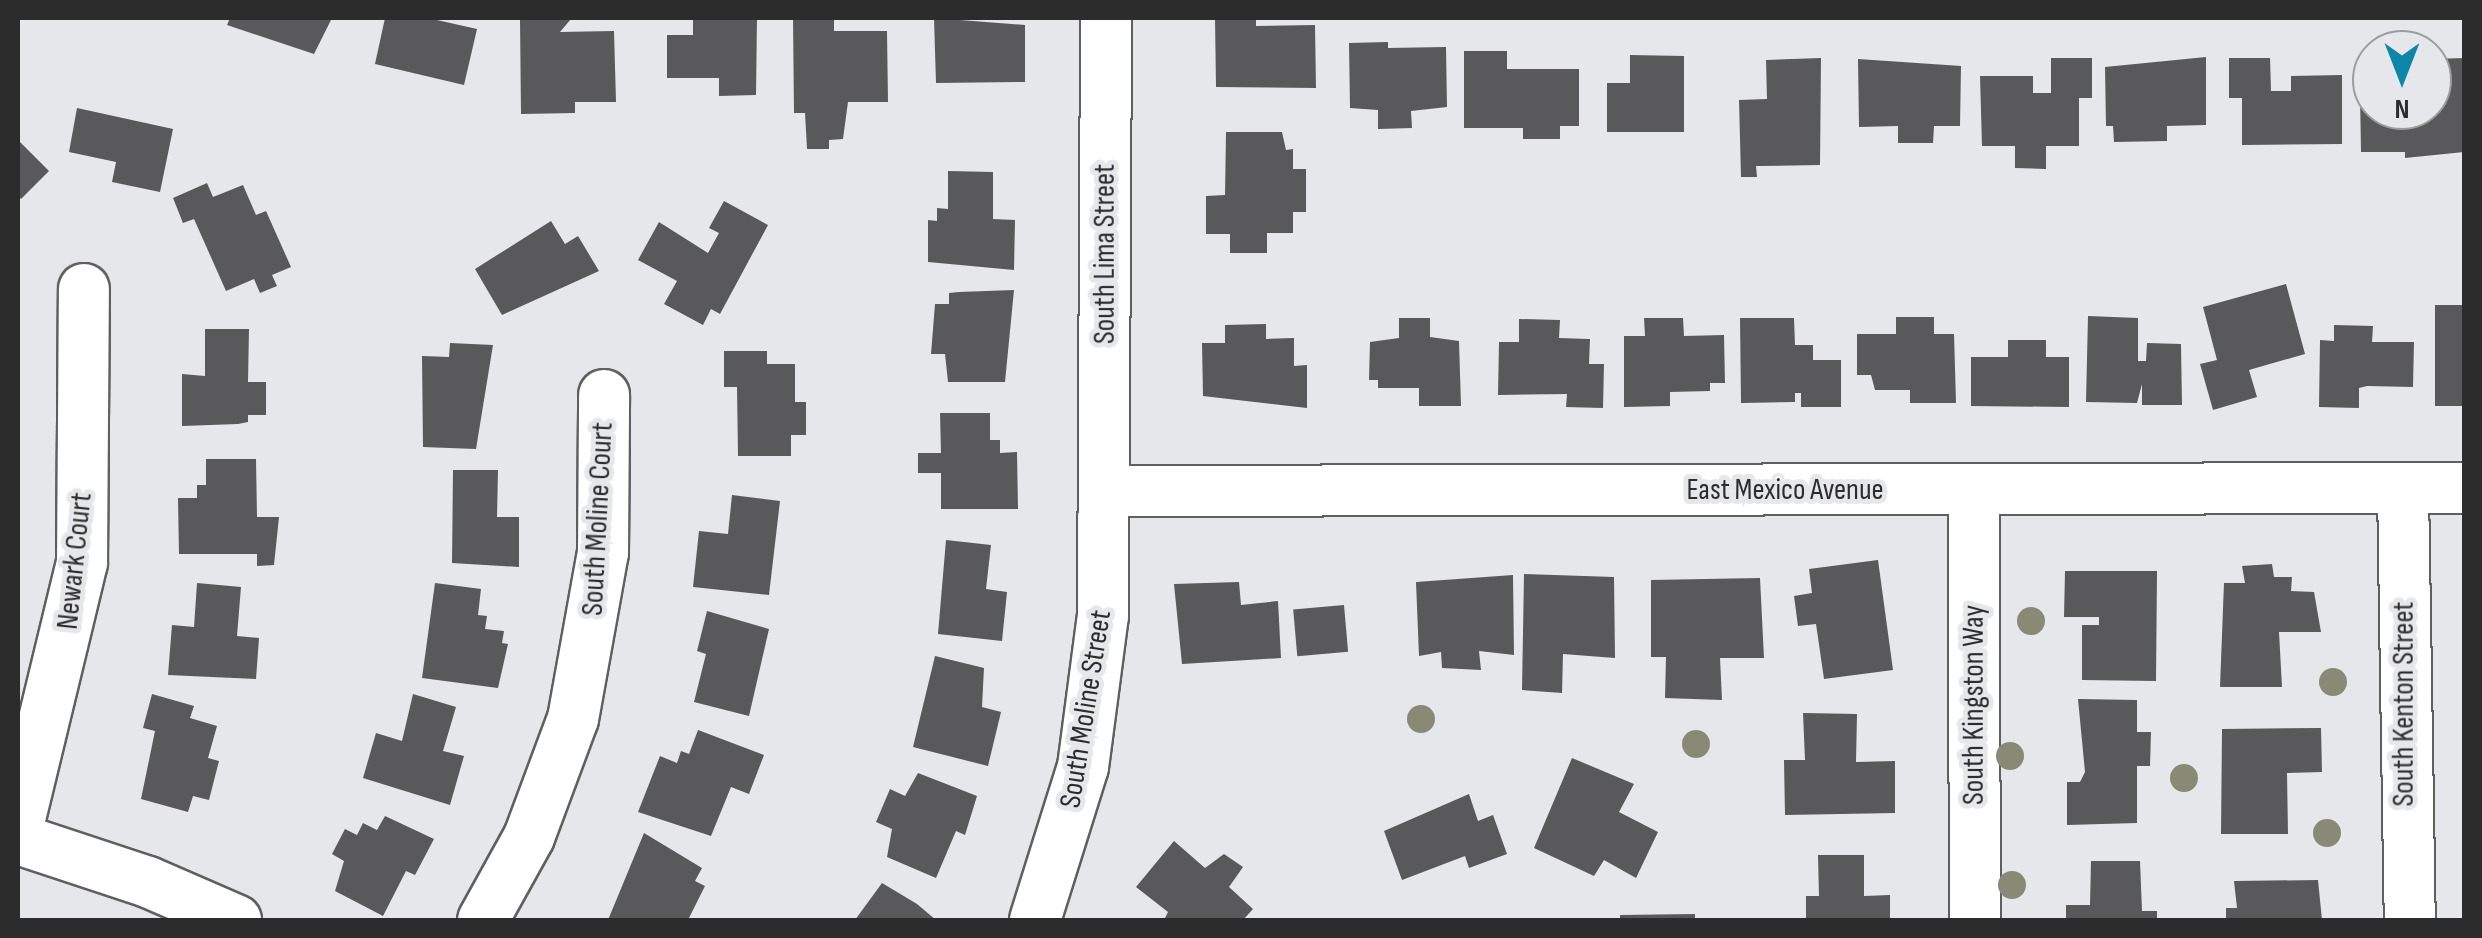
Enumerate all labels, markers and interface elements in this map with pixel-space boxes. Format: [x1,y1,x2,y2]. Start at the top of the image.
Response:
north arrow [2352,30,2452,130]
text: N [2395,92,2409,125]
street label: South Lima Street [1087,164,1123,344]
street label: South Moline Court [575,421,621,617]
street label: East Mexico Avenue [1686,472,1884,508]
street label: Newark Court [50,491,100,631]
street label: South Kenton Street [2386,601,2422,807]
street label: South Kingston Way [1956,605,1992,805]
street label: South Moline Street [1053,608,1119,810]

